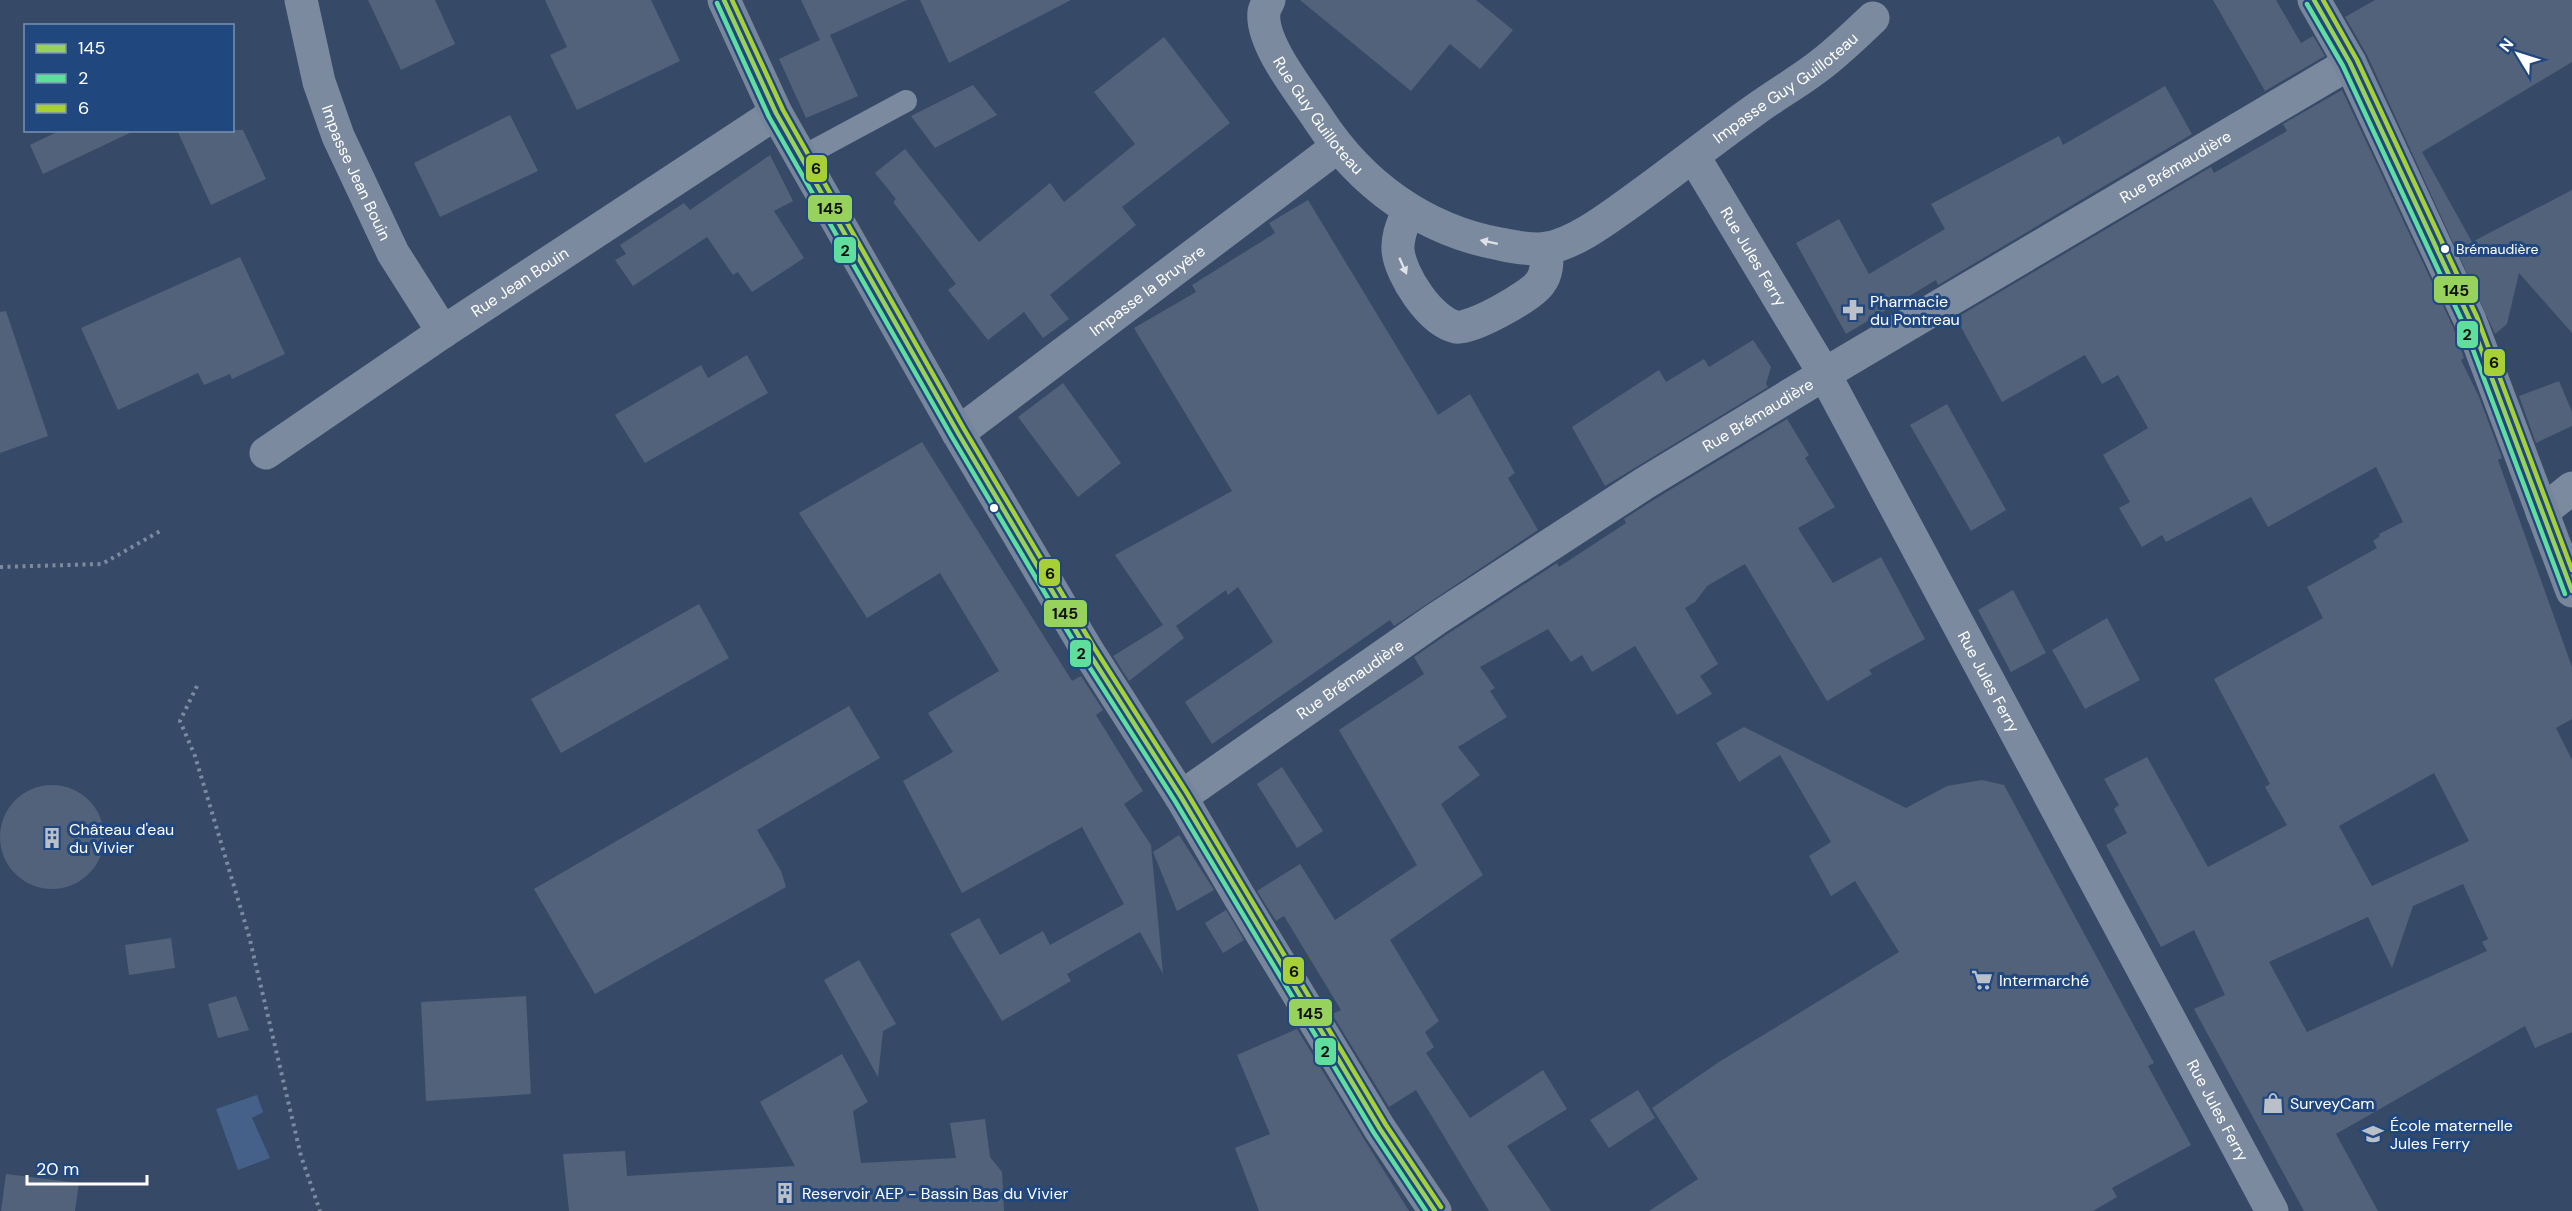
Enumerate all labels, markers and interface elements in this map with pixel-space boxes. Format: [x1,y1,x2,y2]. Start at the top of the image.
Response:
legend [24,24,234,132]
north arrow [2488,24,2548,84]
street label: Impasse Guy Guilloteau [1708,27,1862,148]
text: N [2495,34,2518,56]
text: 145 [78,36,106,60]
street label: Rue Guy Guilloteau [1269,52,1368,179]
text: 2 [78,66,88,90]
text: 6 [78,96,89,120]
street label: Impasse Jean Bouin [317,102,396,244]
street label: Rue Brémaudière [2116,125,2235,208]
line badge: 6 [805,154,828,183]
text: 6 [811,158,821,179]
line badge: 145 [807,194,853,223]
text: 145 [817,198,843,219]
street label: Rue Jules Ferry [1716,203,1792,310]
line badge: 2 [833,236,857,264]
one-way arrow [1480,237,1499,246]
text: 2 [840,240,850,261]
street label: Impasse la Bruyère [1085,240,1209,341]
place label: Brémaudière [2456,240,2538,258]
street label: Rue Jean Bouin [467,242,572,321]
marker: Brémaudière [2439,243,2451,255]
one-way arrow [1398,258,1408,276]
line badge: 145 [2433,275,2479,304]
text: 145 [2443,280,2469,301]
place label: Pharmacie du Pontreau [1870,291,1960,330]
pharmacy icon: Pharmacie du Pontreau [1841,298,1865,322]
line badge: 2 [2456,320,2479,349]
text: 2 [2462,324,2472,345]
line badge: 6 [2483,348,2506,377]
text: 6 [2489,352,2499,373]
street label: Rue Brémaudière [1698,373,1817,456]
unlabelled marker [988,502,1000,514]
line badge: 6 [1038,558,1061,587]
text: 6 [1045,563,1055,584]
line badge: 145 [1043,599,1088,628]
text: 145 [1052,603,1078,624]
street label: Rue Jules Ferry [1953,627,2025,736]
street label: Rue Brémaudière [1292,634,1408,724]
line badge: 2 [1069,639,1092,668]
text: 2 [1076,643,1086,664]
place label: Château d'eau du Vivier [69,819,174,858]
building icon: Château d'eau du Vivier [40,826,64,850]
line badge: 6 [1282,956,1305,985]
text: 6 [1289,961,1299,982]
supermarket icon: Intermarché [1970,968,1994,992]
place label: Intermarché [1999,970,2089,991]
line badge: 145 [1288,998,1333,1027]
text: 145 [1297,1003,1323,1024]
line badge: 2 [1314,1037,1337,1066]
text: 2 [1320,1041,1330,1062]
street label: Rue Jules Ferry [2182,1056,2254,1165]
shop icon: SurveyCam [2261,1091,2285,1115]
place label: SurveyCam [2290,1093,2375,1114]
place label: École maternelle Jules Ferry [2390,1115,2513,1154]
school or university icon: École maternelle Jules Ferry [2361,1122,2385,1146]
scale bar [27,1148,147,1186]
text: 20 m [36,1157,79,1181]
building icon: Reservoir AEP - Bassin Bas du Vivier [773,1181,797,1205]
place label: Reservoir AEP - Bassin Bas du Vivier [802,1183,1068,1204]

